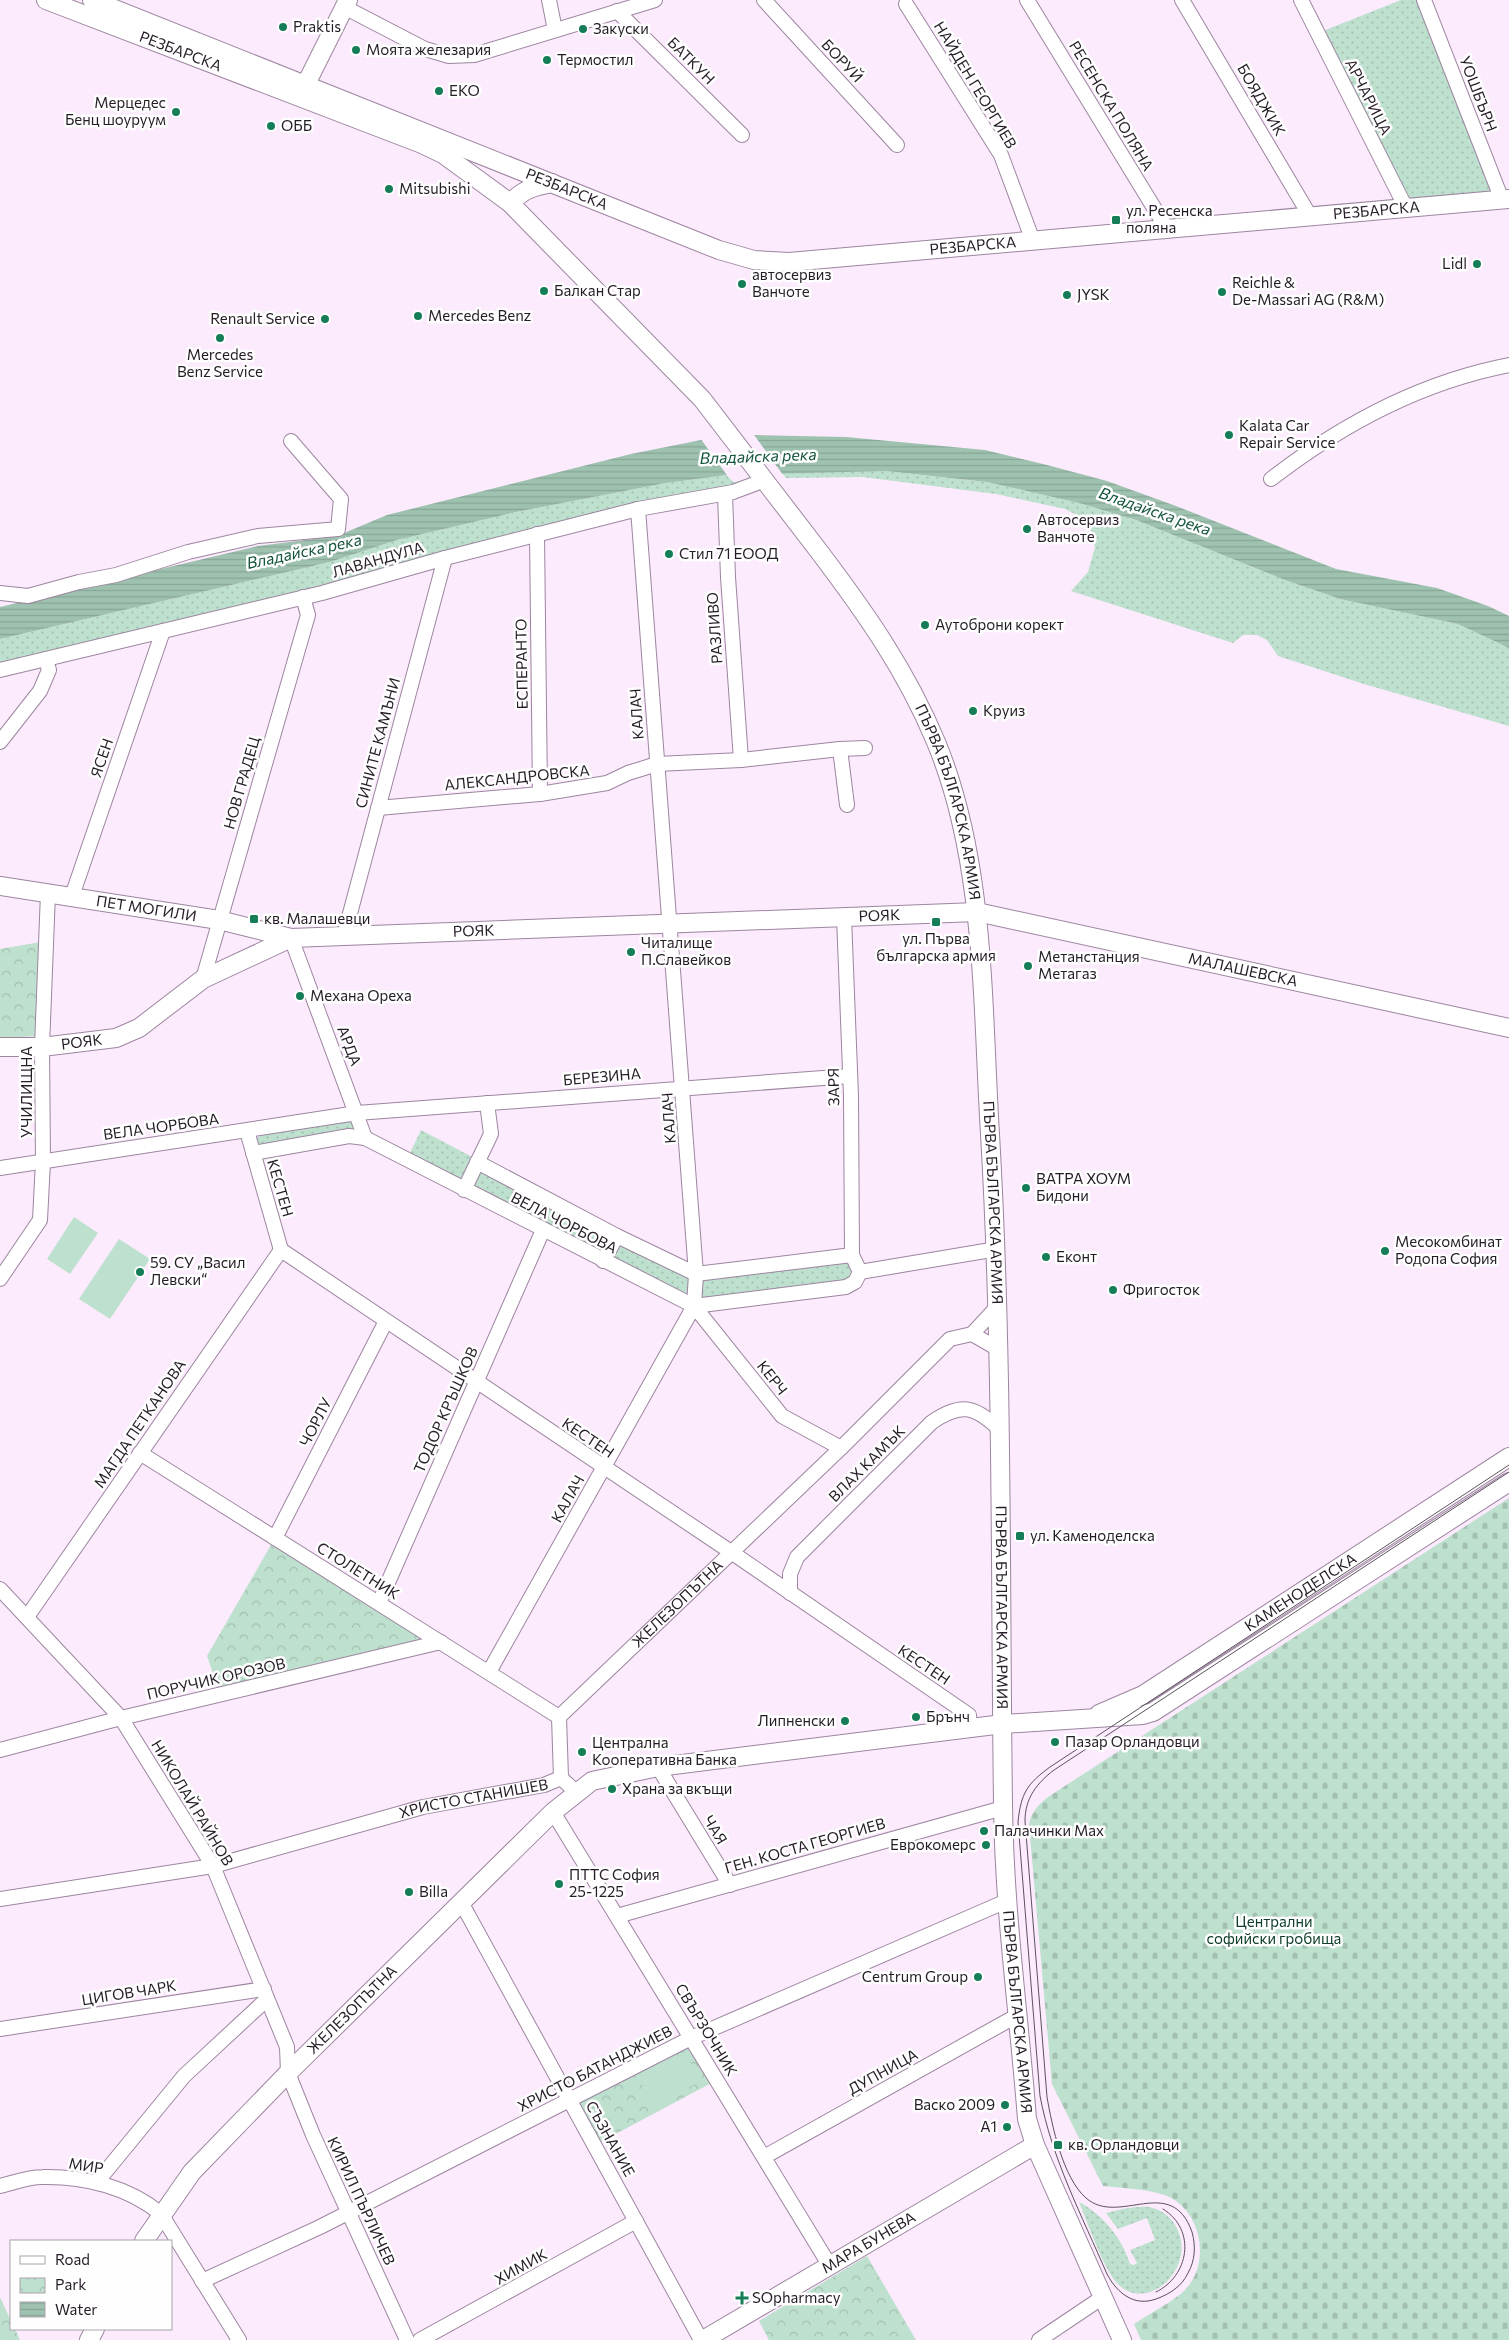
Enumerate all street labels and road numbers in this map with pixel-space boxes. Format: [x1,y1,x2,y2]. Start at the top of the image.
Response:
street label: НАЙДЕН ГЕОРГИЕВ [931,18,1021,152]
street label: РЕЗБАРСКА [137,27,225,74]
street label: БАТКУН [664,33,719,88]
street label: БОРУЙ [818,35,867,86]
street label: РЕСЕНСКА ПОЛЯНА [1066,37,1158,174]
street label: УОШБЪРН [1456,53,1502,134]
street label: АРЧАРИЦА [1342,56,1396,138]
street label: БОЯДЖИК [1234,60,1290,139]
street label: РЕЗБАРСКА [523,164,611,213]
street label: РЕЗБАРСКА [1332,197,1420,222]
street label: РЕЗБАРСКА [929,232,1017,258]
street label: ЛАВАНДУЛА [330,537,426,581]
street label: РАЗЛИВО [703,591,725,665]
street label: ЕСПЕРАНТО [511,618,531,710]
street label: СИНИТЕ КАМЪНИ [351,676,403,810]
street label: КАЛАЧ [625,688,647,740]
street label: ПЪРВА БЪЛГАРСКА АРМИЯ [912,701,985,901]
street label: НОВ ГРАДЕЦ [219,734,263,831]
street label: ЯСЕН [86,736,116,780]
street label: АЛЕКСАНДРОВСКА [443,760,590,794]
street label: ПЕТ МОГИЛИ [95,891,198,924]
street label: РОЯК [858,905,900,924]
street label: РОЯК [452,920,495,940]
street label: МАЛАШЕВСКА [1187,948,1299,990]
street label: АРДА [334,1023,366,1068]
street label: РОЯК [60,1030,103,1053]
street label: УЧИЛИЩНА [17,1046,35,1138]
street label: БЕРЕЗИНА [562,1064,642,1088]
street label: ЗАРЯ [824,1068,842,1106]
street label: КАЛАЧ [657,1092,679,1144]
street label: ПЪРВА БЪЛГАРСКА АРМИЯ [980,1100,1007,1305]
street label: ВЕЛА ЧОРБОВА [102,1109,220,1143]
street label: КЕСТЕН [264,1157,298,1219]
street label: ВЕЛА ЧОРБОВА [508,1188,620,1257]
street label: ТОДОР КРЪШКОВ [409,1343,481,1475]
street label: МАГДА ПЕТКАНОВА [90,1356,189,1491]
street label: КЕРЧ [754,1357,792,1398]
street label: ЧОРЛУ [295,1394,335,1449]
street label: КЕСТЕН [559,1413,618,1461]
street label: ВЛАХ КАМЪК [824,1421,908,1505]
street label: КАЛАЧ [547,1472,587,1525]
street label: ПЪРВА БЪЛГАРСКА АРМИЯ [993,1505,1012,1709]
street label: СТОЛЕТНИК [314,1538,403,1603]
street label: КАМЕНОДЕЛСКА [1241,1549,1359,1635]
street label: ЖЕЛЕЗОПЪТНА [628,1556,726,1651]
street label: КЕСТЕН [895,1640,954,1688]
street label: ПОРУЧИК ОРОЗОВ [145,1653,287,1703]
street label: НИКОЛАЙ РАЙНОВ [148,1736,238,1869]
street label: ХРИСТО СТАНИШЕВ [397,1774,550,1821]
street label: ЧАЯ [700,1812,731,1847]
street label: ГЕН. КОСТА ГЕОРГИЕВ [722,1813,887,1877]
street label: ПЪРВА БЪЛГАРСКА АРМИЯ [1000,1910,1037,2114]
street label: ЖЕЛЕЗОПЪТНА [303,1961,400,2057]
street label: ЦИГОВ ЧАРК [80,1976,177,2008]
street label: СВЪРЗОЧНИК [672,1980,742,2079]
street label: ХРИСТО БАТАНДЖИЕВ [514,2021,675,2115]
street label: ДУПНИЦА [845,2045,921,2098]
street label: СЪЗНАНИЕ [583,2097,639,2180]
street label: КИРИЛ ПЪРЛИЧЕВ [324,2134,400,2268]
street label: МИР [67,2153,105,2177]
street label: МАРА БУНЕВА [818,2207,918,2276]
street label: ХИМИК [491,2244,550,2288]

